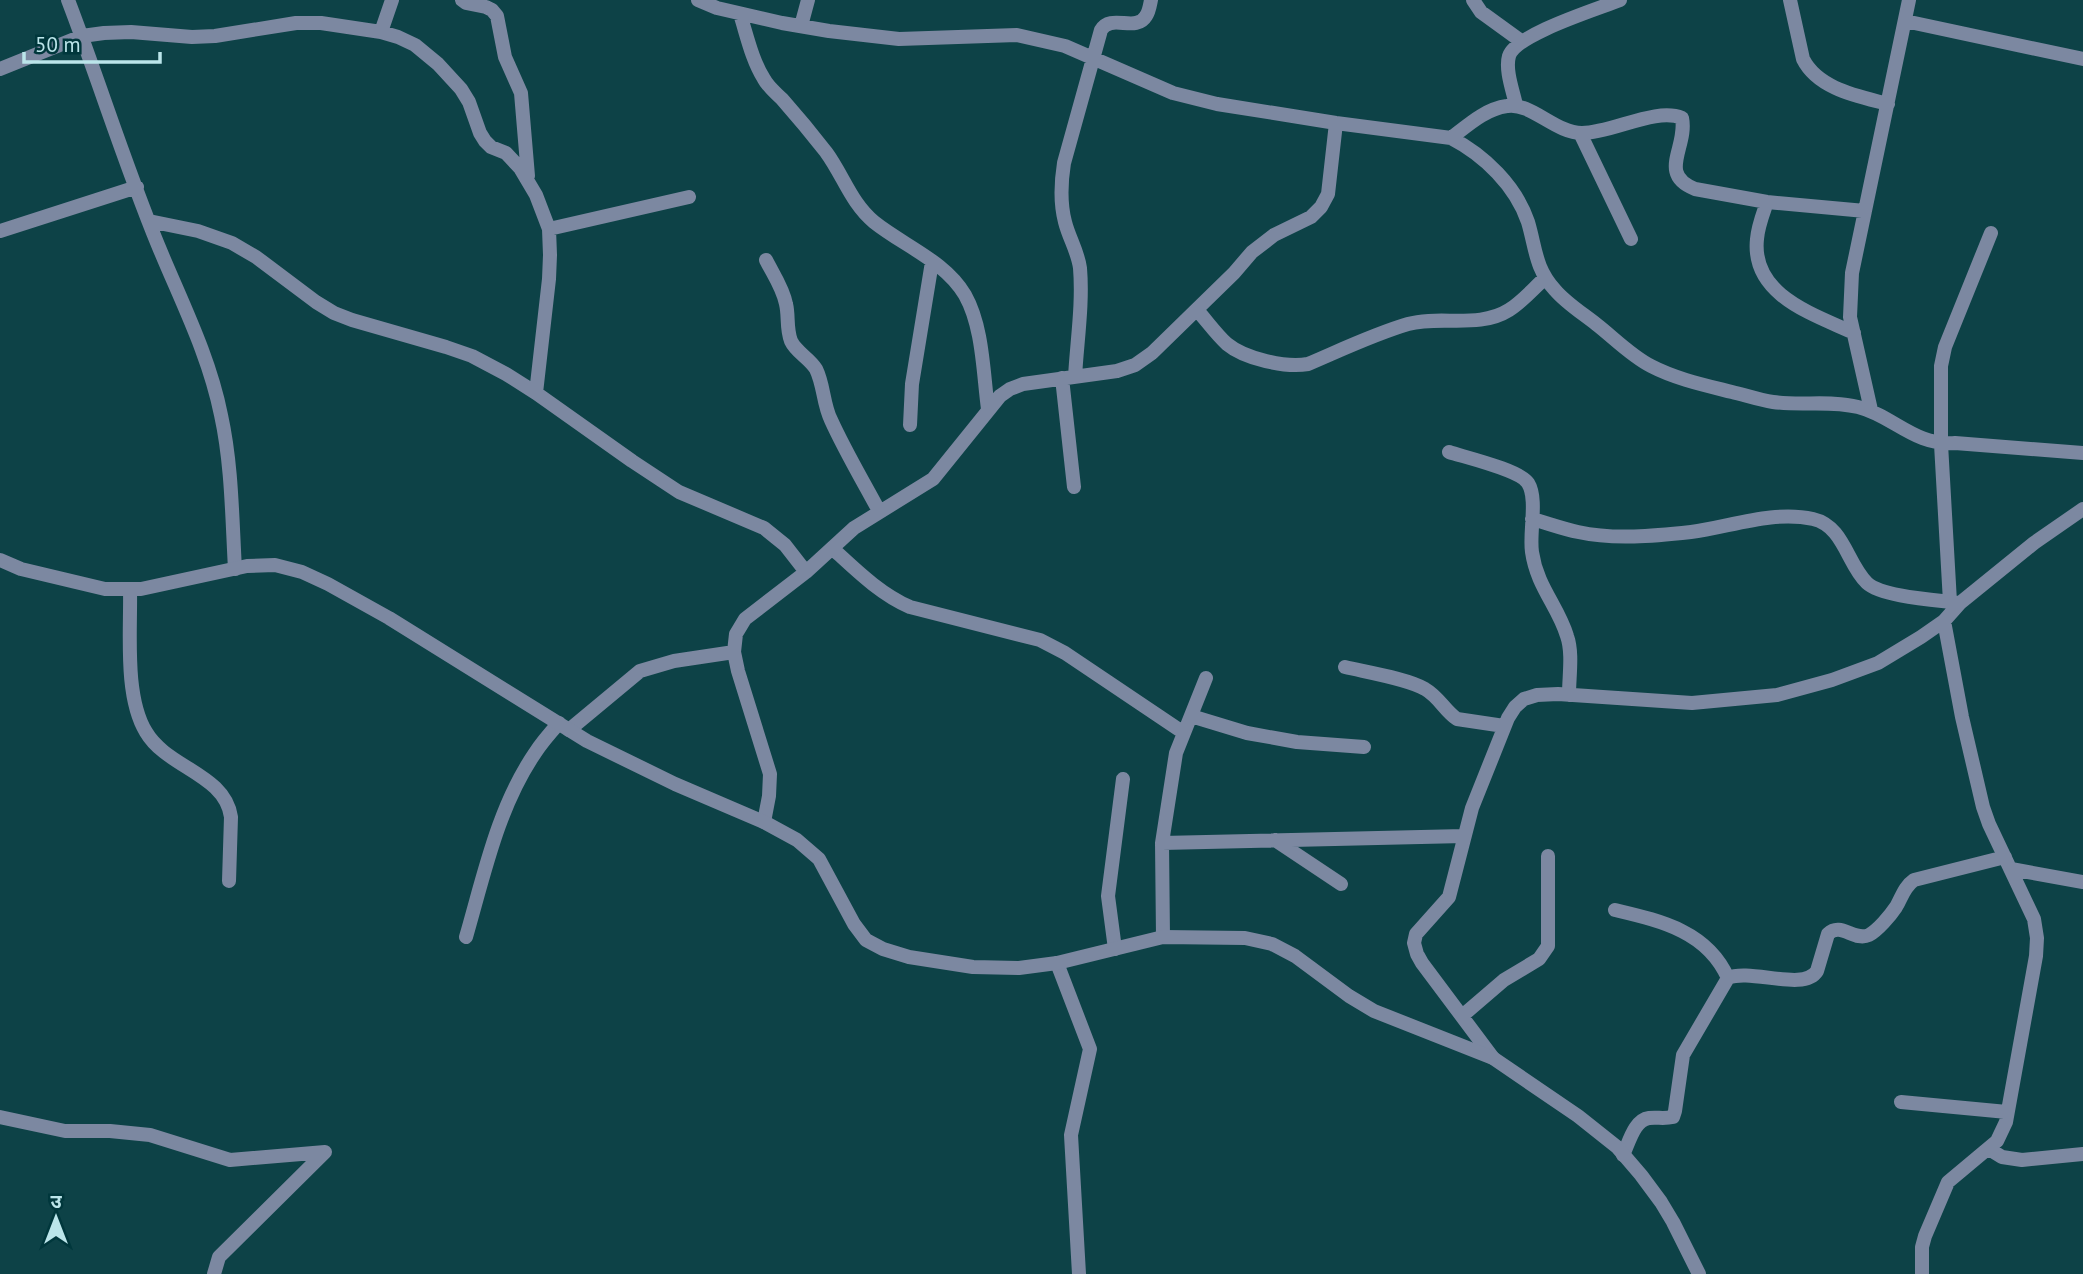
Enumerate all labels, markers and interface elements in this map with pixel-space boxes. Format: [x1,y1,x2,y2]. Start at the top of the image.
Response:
scale bar [24,21,161,65]
text: 50 m [35,31,81,58]
north arrow [21,1183,91,1253]
text: उ [50,1189,62,1213]

